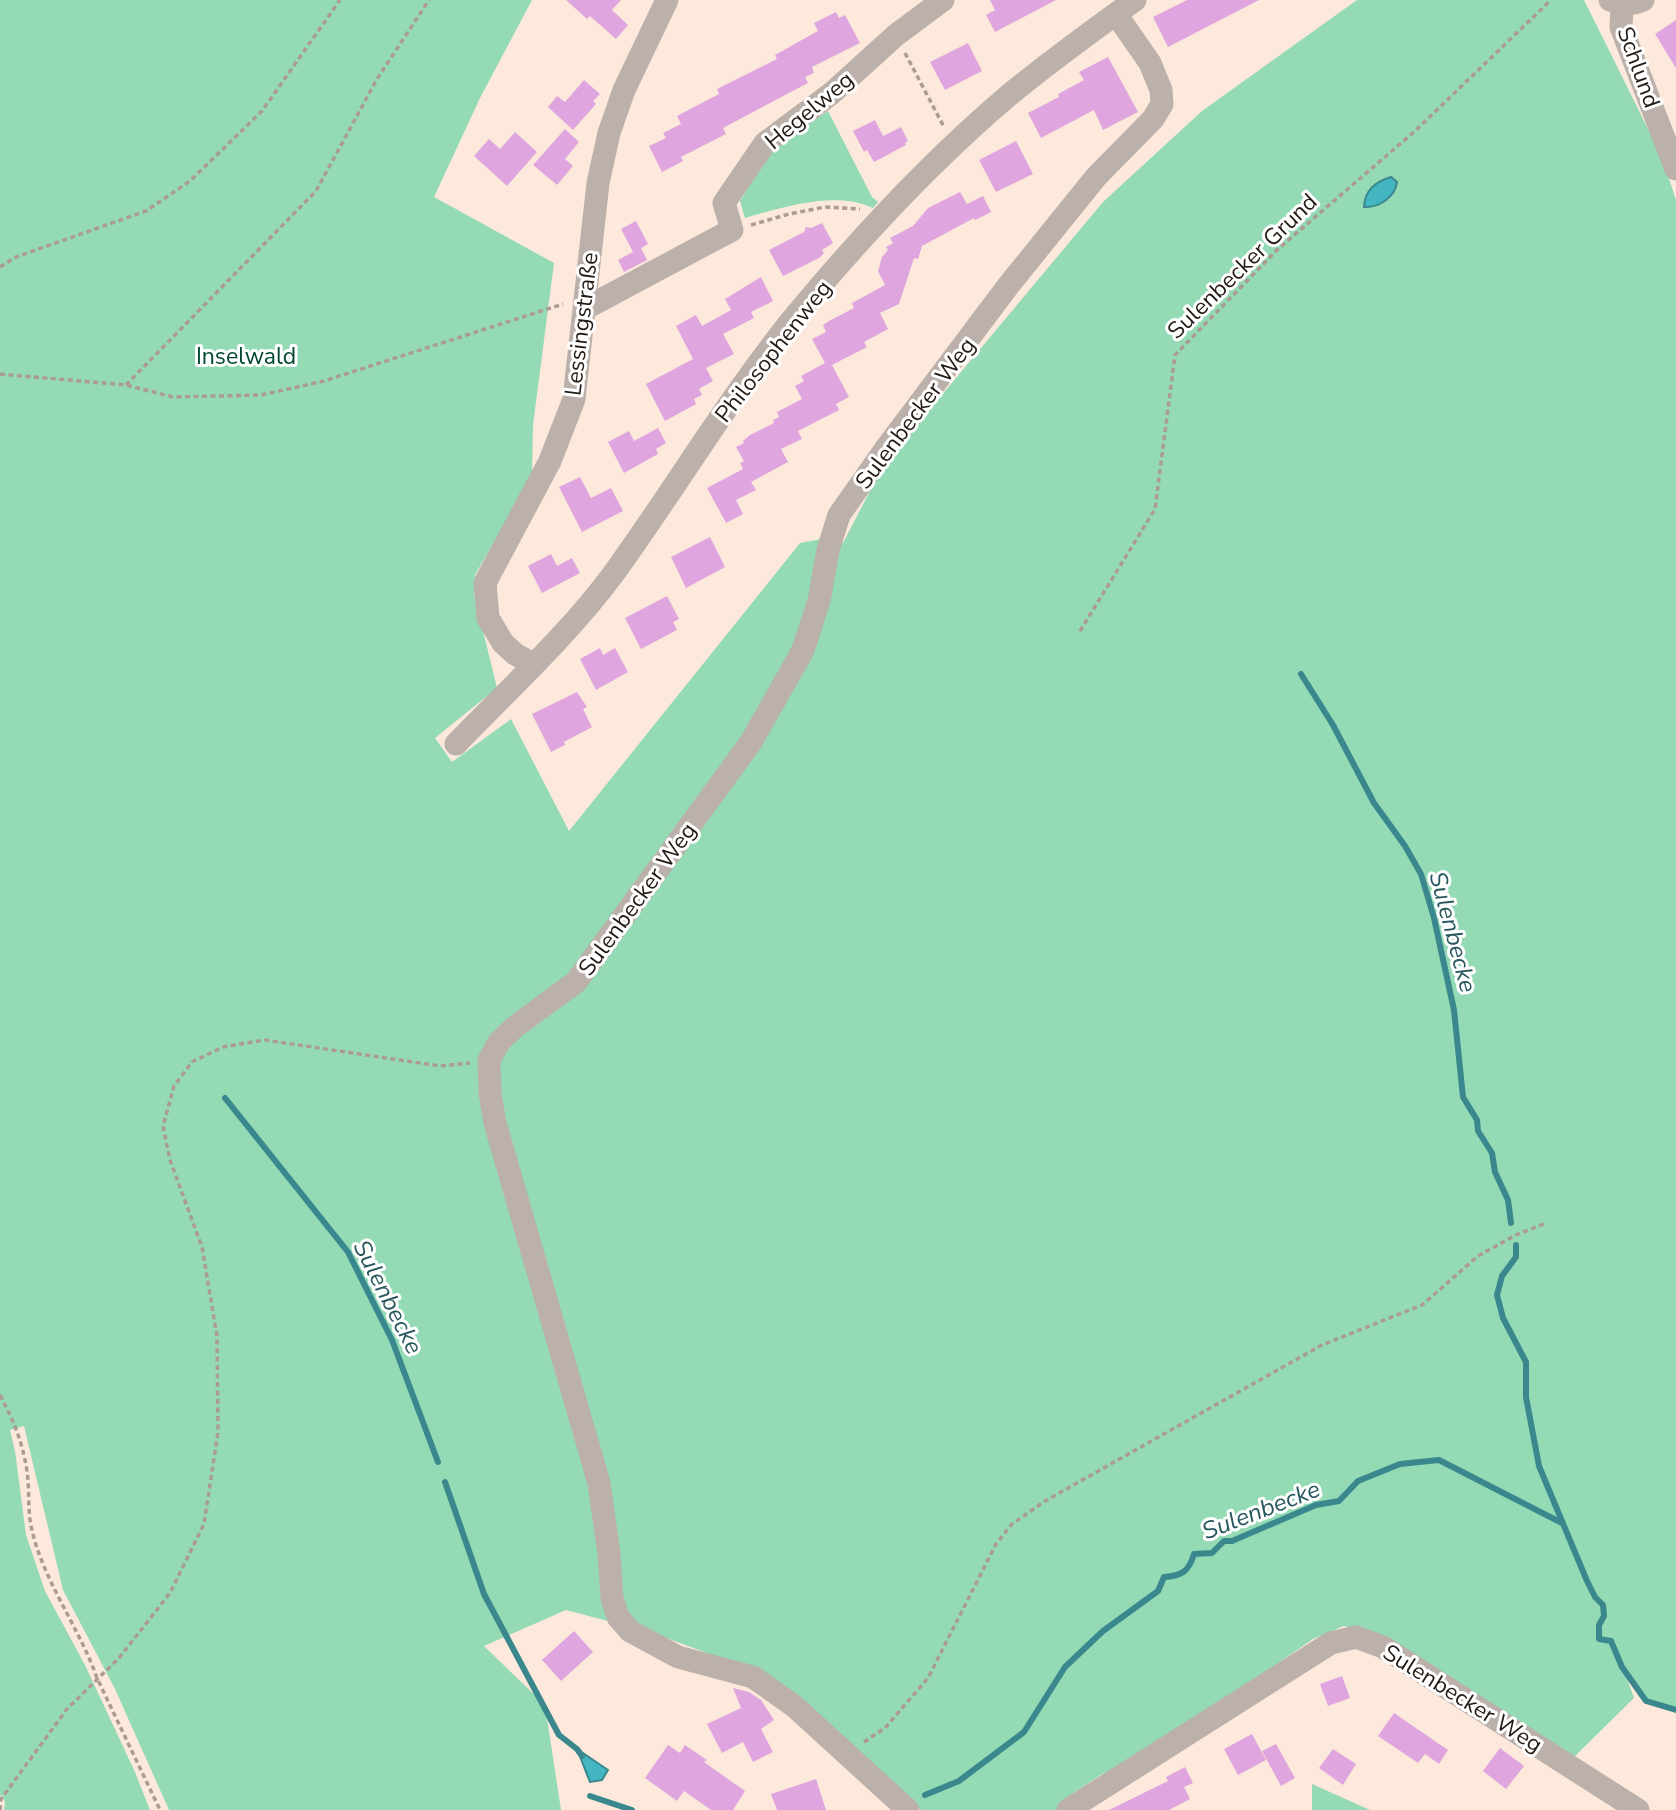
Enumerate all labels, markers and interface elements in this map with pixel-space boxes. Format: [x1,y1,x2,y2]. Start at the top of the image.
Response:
street label: Schlund [1610,22,1667,112]
street label: Hegelweg [758,64,860,157]
street label: Sulenbecker Grund [1161,187,1324,346]
street label: Lessingstraße [557,251,606,398]
street label: Philosophenweg [708,274,839,429]
street label: Sulenbecker Weg [848,331,983,496]
park label: Inselwald [196,341,296,372]
street label: Sulenbecker Weg [571,816,704,982]
water label: Sulenbecke [1422,868,1485,996]
water label: Sulenbecke [346,1235,430,1360]
water label: Sulenbecke [1197,1473,1325,1547]
street label: Sulenbecker Weg [1377,1637,1548,1760]

